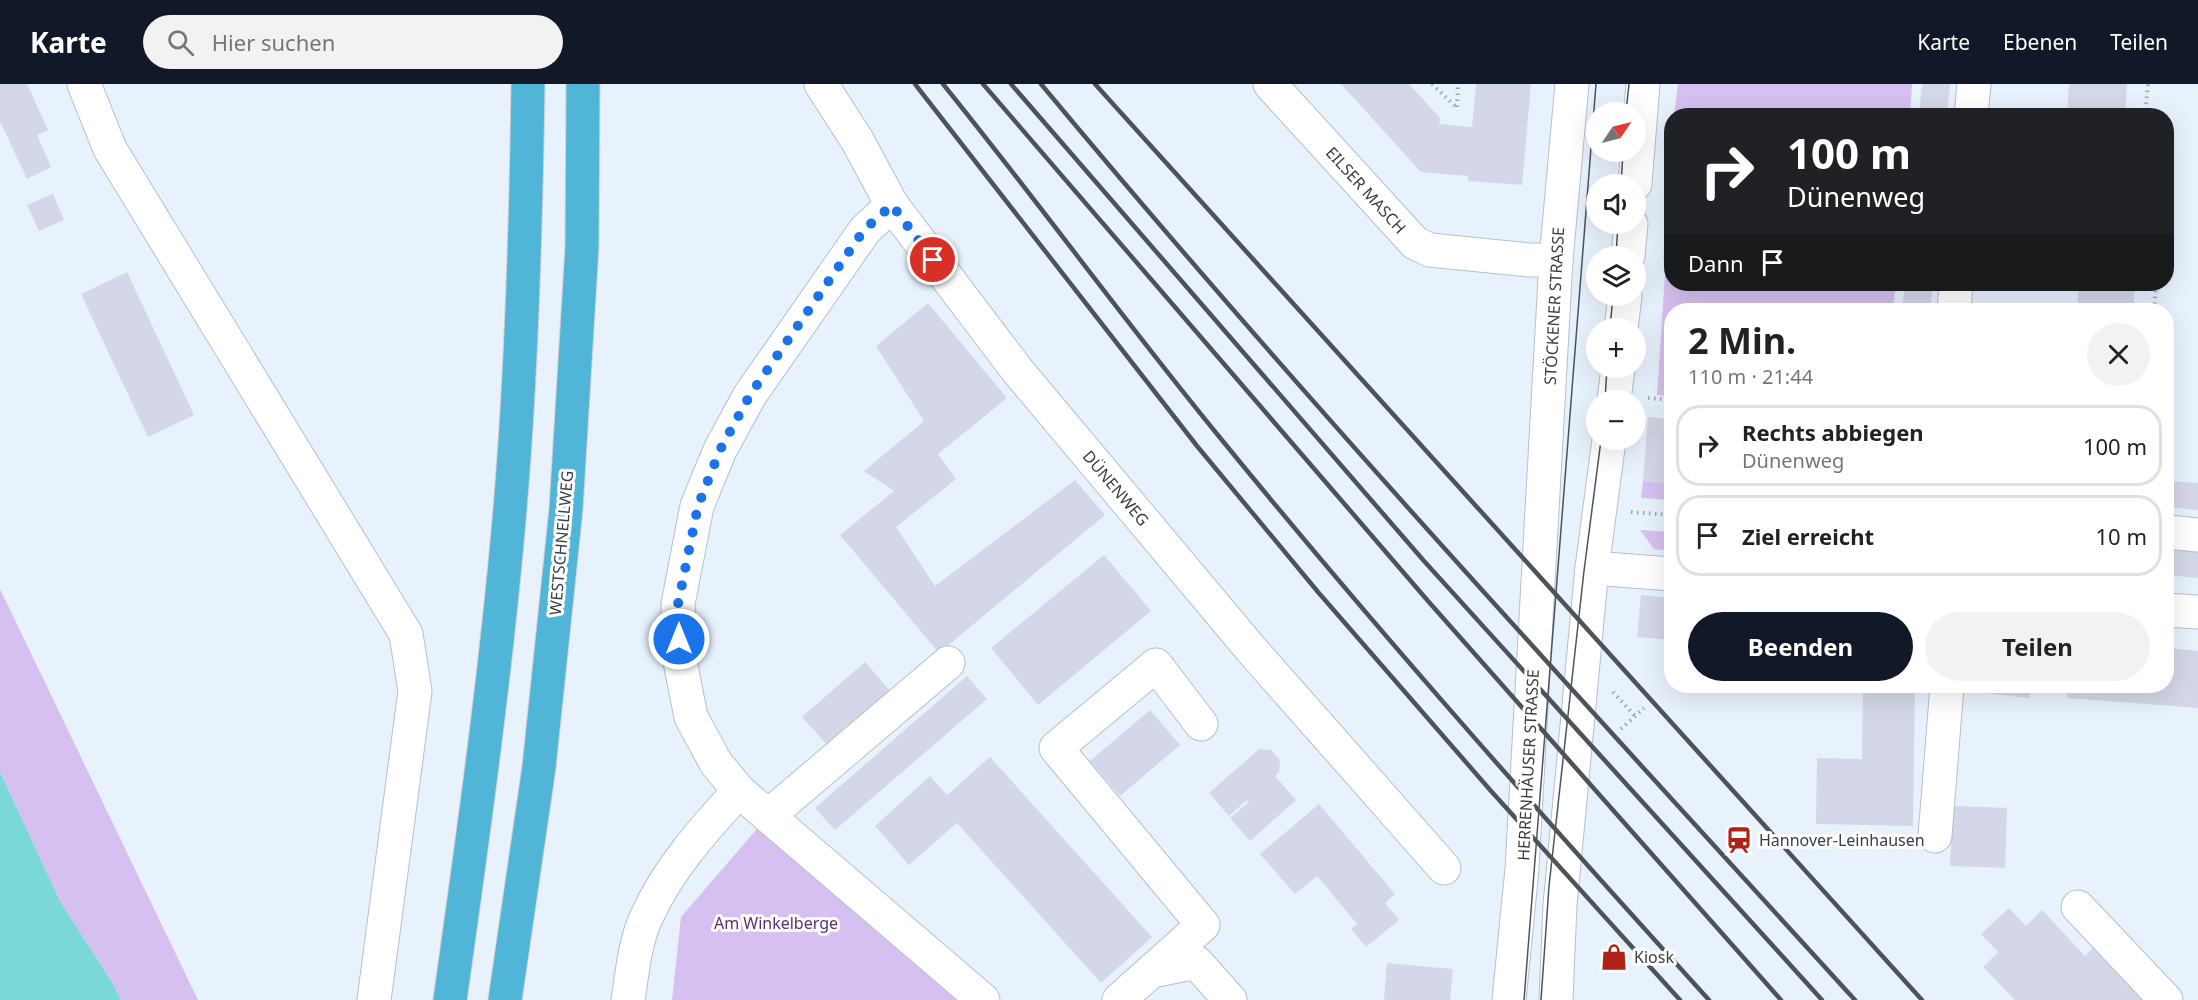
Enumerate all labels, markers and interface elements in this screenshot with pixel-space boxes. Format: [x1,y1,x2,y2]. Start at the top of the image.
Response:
search box [143,15,563,69]
text: Karte [30,23,107,61]
icon: search [164,26,197,59]
text: Hier suchen [212,27,335,57]
text: Karte [1917,28,1970,56]
text: Ebenen [2003,28,2077,56]
text: Teilen [2110,28,2168,56]
north arrow [1586,102,1646,162]
map controls [1586,102,1646,450]
text: 100 m [1787,124,1911,181]
icon: right [1688,132,1766,210]
street label: EILSER MASCH [1321,142,1411,238]
button: sound [1586,174,1646,234]
text: Dünenweg [1787,178,1925,215]
street label: STÖCKENER STRASSE [1539,226,1569,386]
pin [907,234,958,285]
icon: arrive [916,243,949,276]
button: layers [1586,246,1646,306]
icon: arrive [1756,246,1789,279]
text: Dann [1688,248,1744,278]
text: 2 Min. [1688,316,1796,365]
button: + [1586,318,1646,378]
button: close [2087,323,2150,386]
text: 110 m · 21:44 [1688,363,1813,390]
button: − [1586,390,1646,450]
text: Rechts abbiegen [1742,417,1924,447]
icon: right [1691,429,1724,462]
text: 100 m [2083,431,2147,461]
street label: DÜNENWEG [1078,446,1154,530]
text: Dünenweg [1742,447,1844,474]
street label: WESTSCHNELLWEG [544,470,578,616]
icon: arrive [1691,519,1724,552]
text: Ziel erreicht [1742,521,1874,551]
text: 10 m [2096,521,2147,551]
position arrow [647,607,711,671]
button: Beenden [1688,612,1913,681]
button: Teilen [1925,612,2150,681]
street label: HERRENHÄUSER STRASSE [1512,669,1544,861]
station icon: Hannover-Leinhausen [1724,825,1754,855]
place label: Hannover-Leinhausen [1759,829,1925,851]
park label: Am Winkelberge [714,912,838,934]
shop icon: Kiosk [1599,942,1629,972]
place label: Kiosk [1634,946,1674,968]

